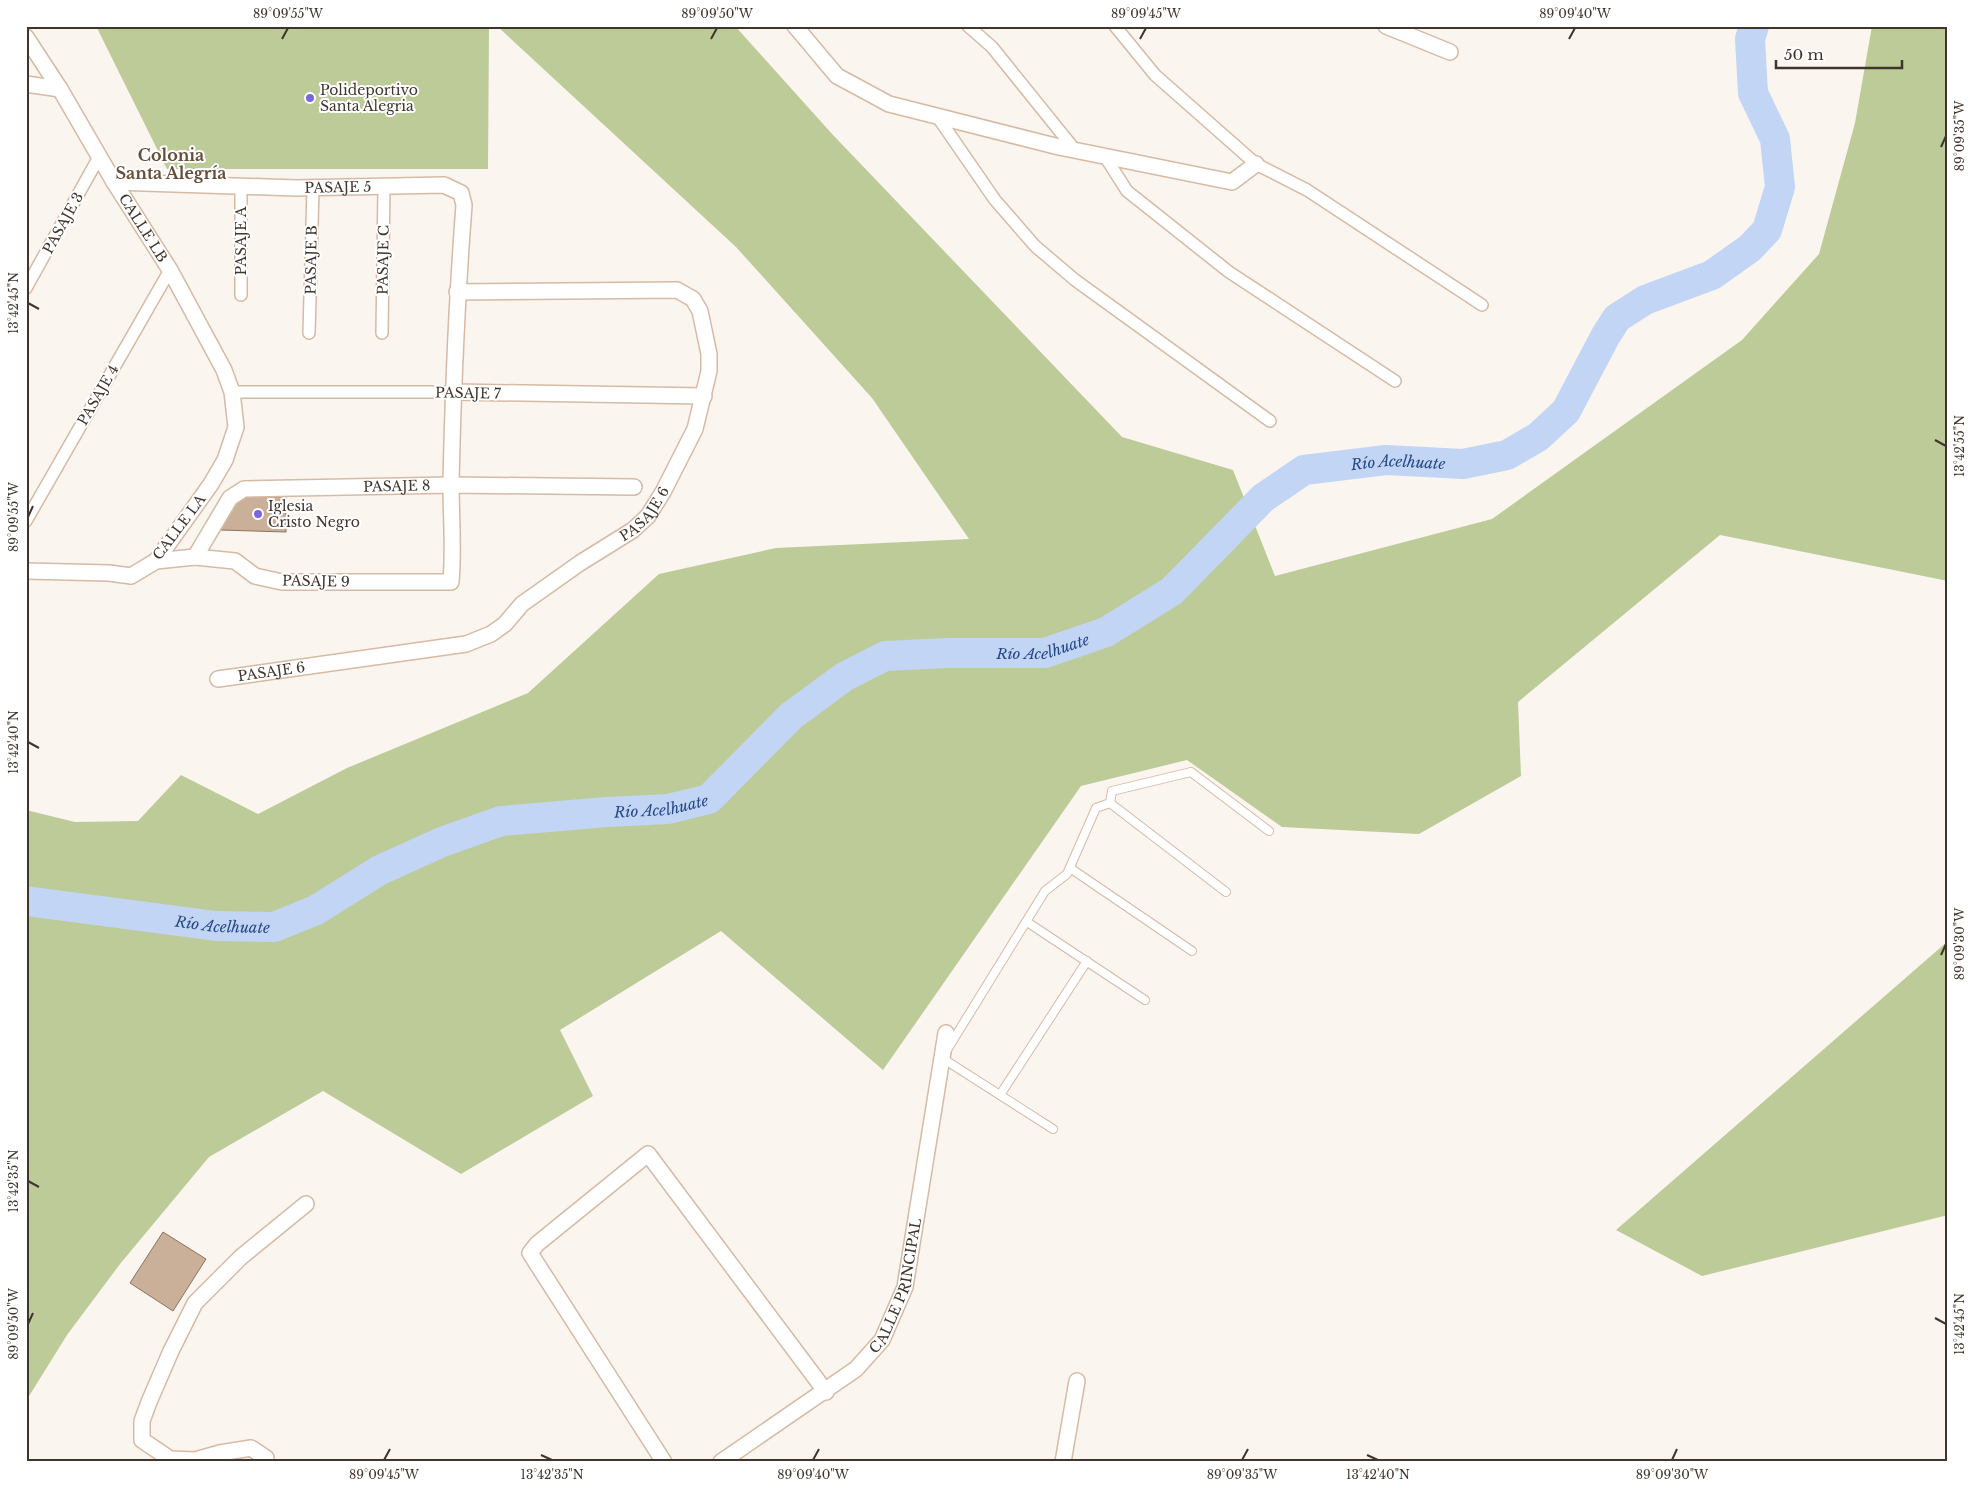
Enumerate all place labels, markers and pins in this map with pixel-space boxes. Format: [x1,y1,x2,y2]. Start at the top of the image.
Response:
place label: Polideportivo Santa Alegria [320,81,418,115]
marker: Polideportivo Santa Alegria [304,92,316,104]
place label: Iglesia Cristo Negro [268,497,360,531]
marker: Iglesia Cristo Negro [252,508,264,520]

